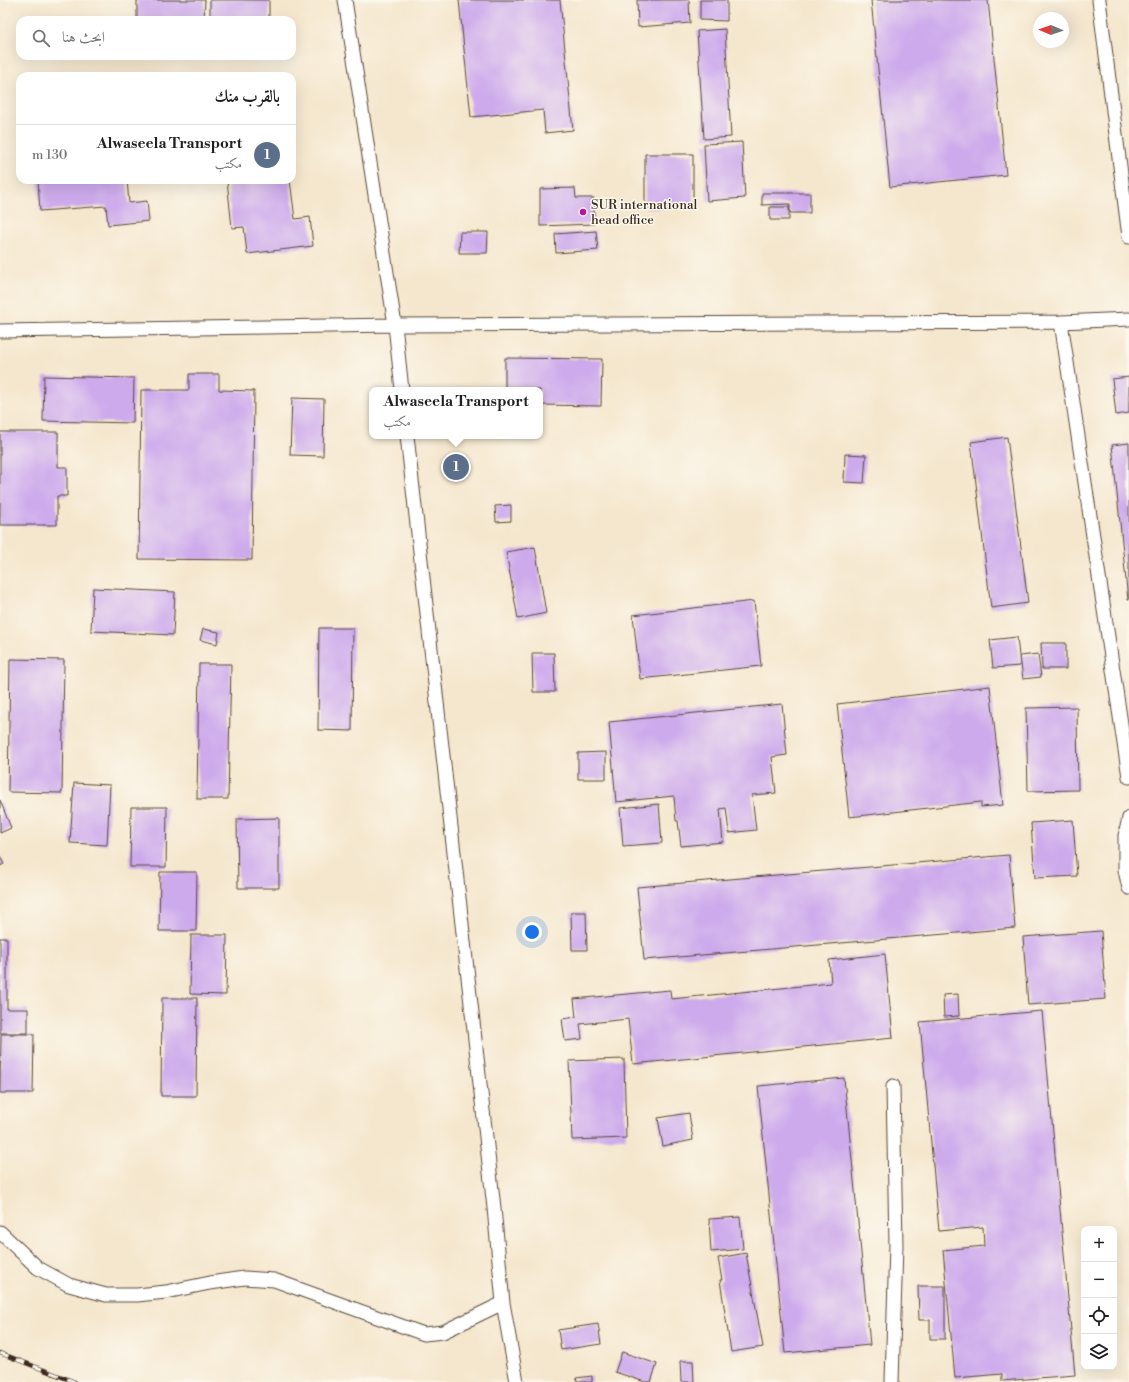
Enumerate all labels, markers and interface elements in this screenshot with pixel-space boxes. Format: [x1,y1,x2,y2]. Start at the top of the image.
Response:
north arrow [1033,12,1069,48]
search box [16,16,296,60]
icon: search [30,27,52,49]
text: ابحث هنا [62,28,105,47]
text: بالقرب منك [214,86,280,108]
text: Alwaseela Transport [97,134,242,153]
text: 130 m [32,147,67,163]
text: 1 [264,147,270,163]
text: مكتب [215,156,242,172]
place label: SUR international head office [591,197,697,228]
marker: SUR international head office [578,207,588,217]
popup [369,387,543,439]
text: Alwaseela Transport [383,392,529,411]
text: مكتب [383,414,411,430]
pin: 1 [443,452,469,482]
your location [522,922,542,942]
map controls [1081,1226,1117,1370]
button: + [1081,1226,1117,1262]
button: − [1081,1262,1117,1298]
button: locate [1081,1298,1117,1334]
button: layers [1081,1334,1117,1370]

